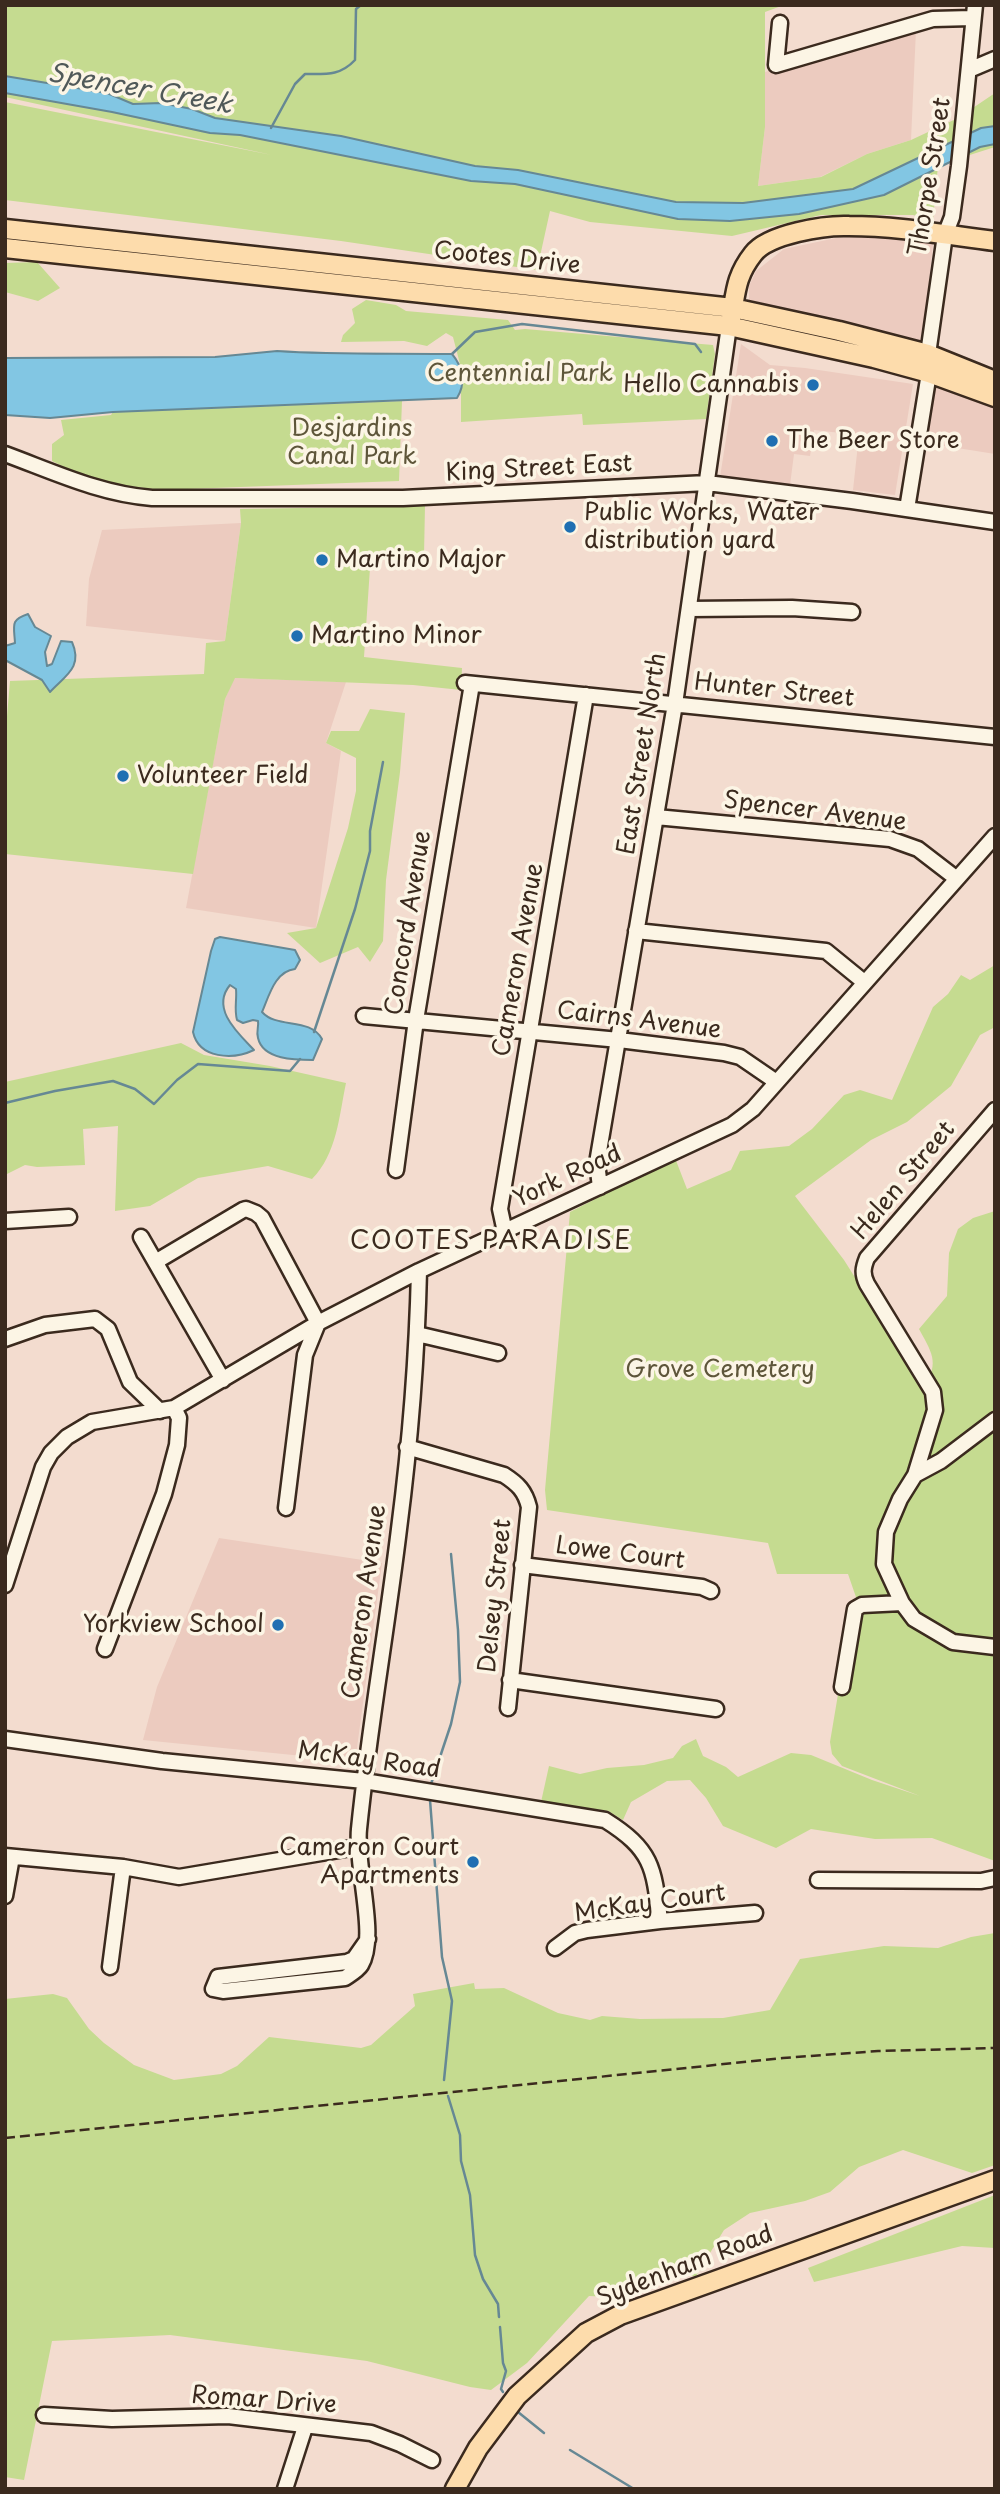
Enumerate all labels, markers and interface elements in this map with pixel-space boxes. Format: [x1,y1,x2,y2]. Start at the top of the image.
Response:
water label: Spencer Creek [46,58,234,122]
street label: Thorpe Street [904,95,958,259]
street label: Cootes Drive [432,237,582,281]
park label: Centennial Park [427,360,613,388]
place label: Hello Cannabis [623,371,799,399]
marker: Hello Cannabis [805,377,821,393]
park label: Desjardins Canal Park [287,415,417,471]
place label: The Beer Store [786,427,960,455]
marker: The Beer Store [764,433,780,449]
street label: King Street East [445,450,633,488]
place label: Public Works, Water distribution yard [584,499,819,555]
marker: Public Works, Water distribution yard [562,519,578,535]
place label: Martino Major [336,546,505,574]
marker: Martino Major [314,552,330,568]
place label: Martino Minor [311,622,482,650]
marker: Martino Minor [289,628,305,644]
street label: East Street North [613,651,673,857]
street label: Hunter Street [693,668,855,714]
place label: Volunteer Field [137,762,308,790]
marker: Volunteer Field [115,768,131,784]
street label: Spencer Avenue [722,787,908,837]
street label: Concord Avenue [380,829,438,1017]
street label: Cameron Avenue [488,861,550,1059]
street label: Cairns Avenue [555,997,723,1045]
street label: Helen Street [846,1116,962,1246]
street label: York Road [509,1139,627,1215]
district label: COOTES PARADISE [352,1226,630,1258]
park label: Grove Cemetery [625,1356,815,1384]
street label: Cameron Avenue [337,1503,393,1701]
street label: Delsey Street [474,1518,518,1674]
street label: Lowe Court [554,1532,686,1576]
place label: Yorkview School [83,1611,264,1639]
marker: Yorkview School [270,1617,286,1633]
street label: McKay Road [296,1737,442,1785]
place label: Cameron Court Apartments [279,1834,459,1890]
marker: Cameron Court Apartments [465,1854,481,1870]
street label: McKay Court [573,1879,727,1929]
street label: Sydenham Road [593,2220,777,2314]
street label: Romar Drive [190,2382,338,2420]

